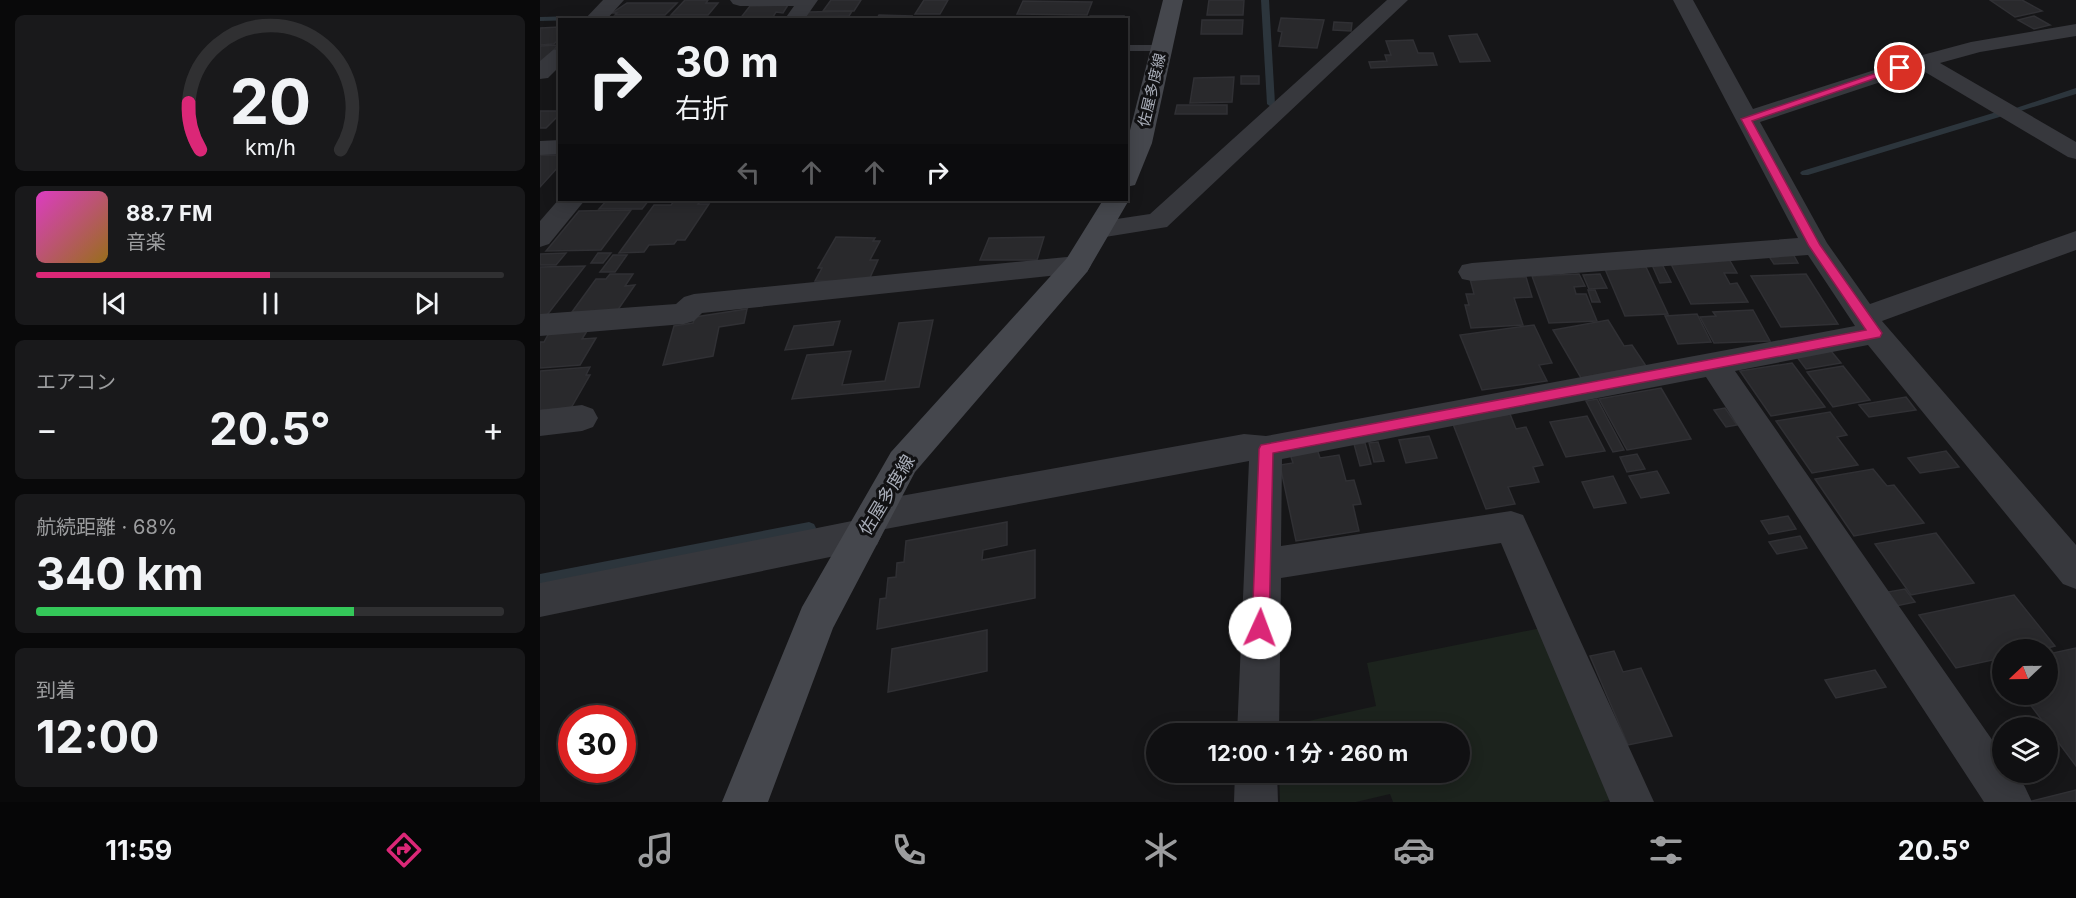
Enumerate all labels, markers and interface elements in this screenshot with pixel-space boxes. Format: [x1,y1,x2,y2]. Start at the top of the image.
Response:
text: 30 m [675,36,779,87]
icon: right [576,42,654,120]
pin [1874,42,1925,93]
street label: 佐屋多度線 [1134,51,1169,129]
icon: arrive [1883,51,1916,84]
text: 20 [229,64,311,139]
text: 右折 [675,92,729,125]
text: km/h [245,134,295,160]
icon: left [732,156,765,189]
icon: ahead [795,156,828,189]
icon: ahead [858,156,891,189]
icon: right [921,156,954,189]
text: 88.7 FM [126,200,212,226]
text: 音楽 [126,230,166,254]
icon: previous [98,287,131,320]
icon: pause [254,287,287,320]
icon: next [410,287,443,320]
text: エアコン [36,370,116,394]
text: 20.5° [209,401,331,456]
text: − [36,409,58,449]
text: + [482,409,504,449]
street label: 佐屋多度線 [854,451,919,539]
text: 航続距離 · 68% [36,515,177,539]
text: 340 km [36,546,204,601]
position arrow [1228,596,1292,660]
north arrow [1992,639,2058,705]
map controls [1992,639,2058,783]
text: 到着 [36,678,76,702]
speed limit sign: 30 [558,705,636,783]
text: 12:00 [36,709,159,764]
button: layers [1992,717,2058,783]
text: 12:00 · 1 分 · 260 m [1208,740,1408,766]
icon: directions [383,829,425,871]
icon: music [635,829,677,871]
icon: phone [888,829,930,871]
icon: climate [1140,829,1182,871]
icon: car [1393,829,1435,871]
icon: filters [1645,829,1687,871]
text: 11:59 [105,834,172,867]
text: 20.5° [1898,834,1971,867]

